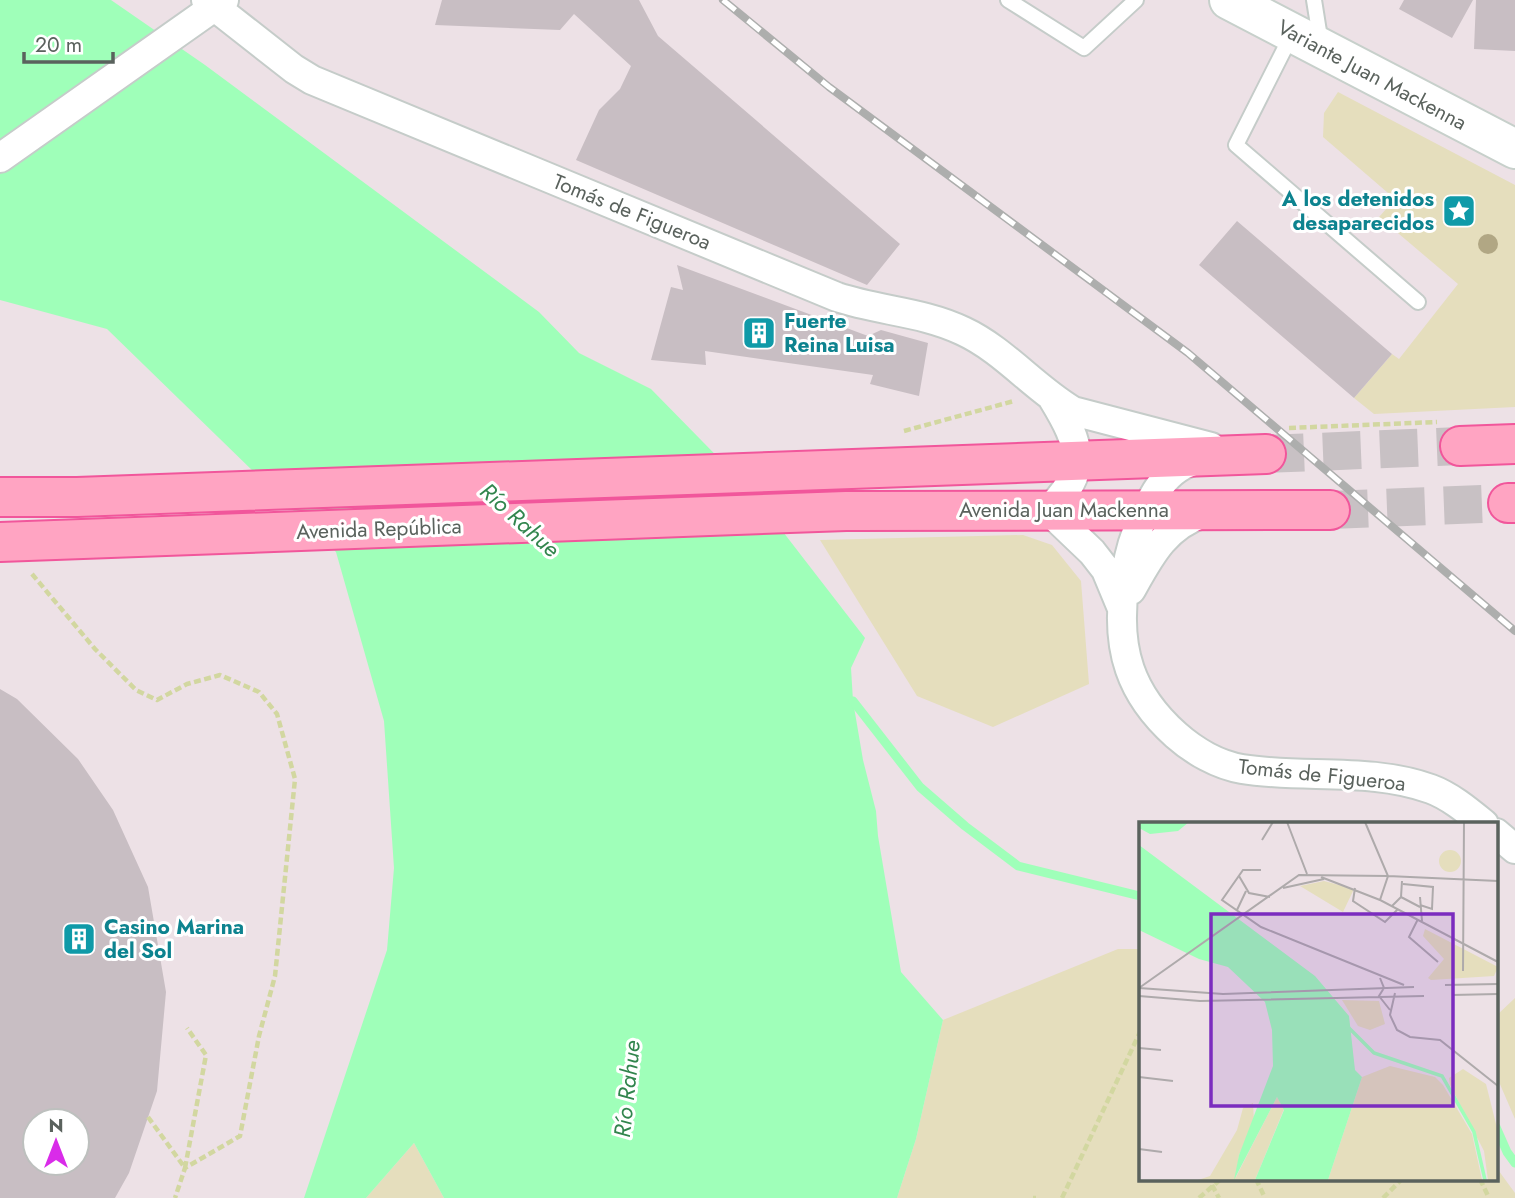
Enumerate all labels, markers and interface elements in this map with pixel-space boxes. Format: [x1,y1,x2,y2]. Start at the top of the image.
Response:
street label: Variante Juan Mackenna [1272,12,1472,138]
scale bar [24,21,114,65]
text: 20 m [35,30,82,60]
street label: Tomás de Figueroa [549,167,715,257]
place label: A los detenidos desaparecidos [1281,184,1434,238]
place icon: A los detenidos desaparecidos [1440,192,1478,230]
place label: Fuerte Reina Luisa [784,306,895,360]
building icon: Fuerte Reina Luisa [740,314,778,352]
water label: Río Rahue [472,475,568,566]
street label: Avenida Juan Mackenna [959,495,1169,525]
street label: Avenida República [296,511,462,547]
street label: Tomás de Figueroa [1237,751,1407,799]
inset map [1139,822,1498,1180]
place label: Casino Marina del Sol [104,912,244,966]
building icon: Casino Marina del Sol [60,920,98,958]
water label: Río Rahue [605,1038,649,1139]
north arrow [21,1107,91,1177]
text: N [48,1112,64,1139]

